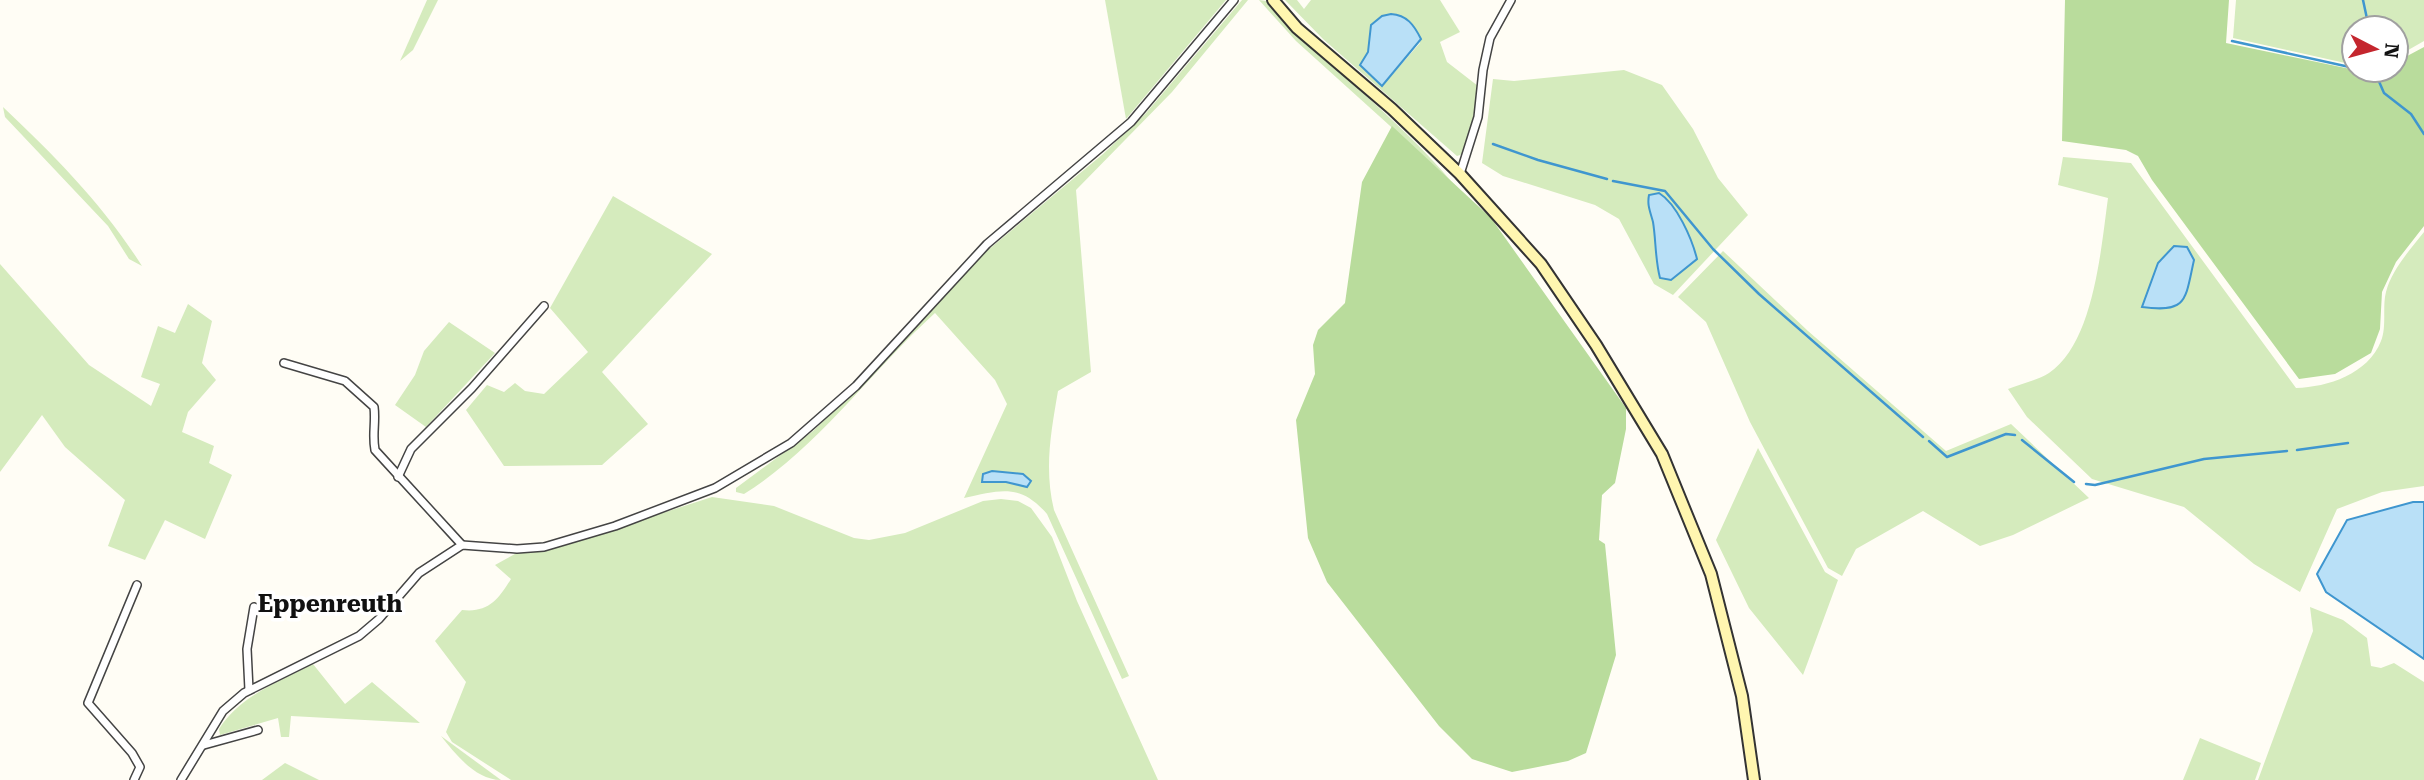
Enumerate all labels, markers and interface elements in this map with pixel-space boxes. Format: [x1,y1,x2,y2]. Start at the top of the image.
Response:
north arrow [2340,14,2410,84]
text: N [2379,42,2404,60]
district label: Eppenreuth [258,590,402,618]

